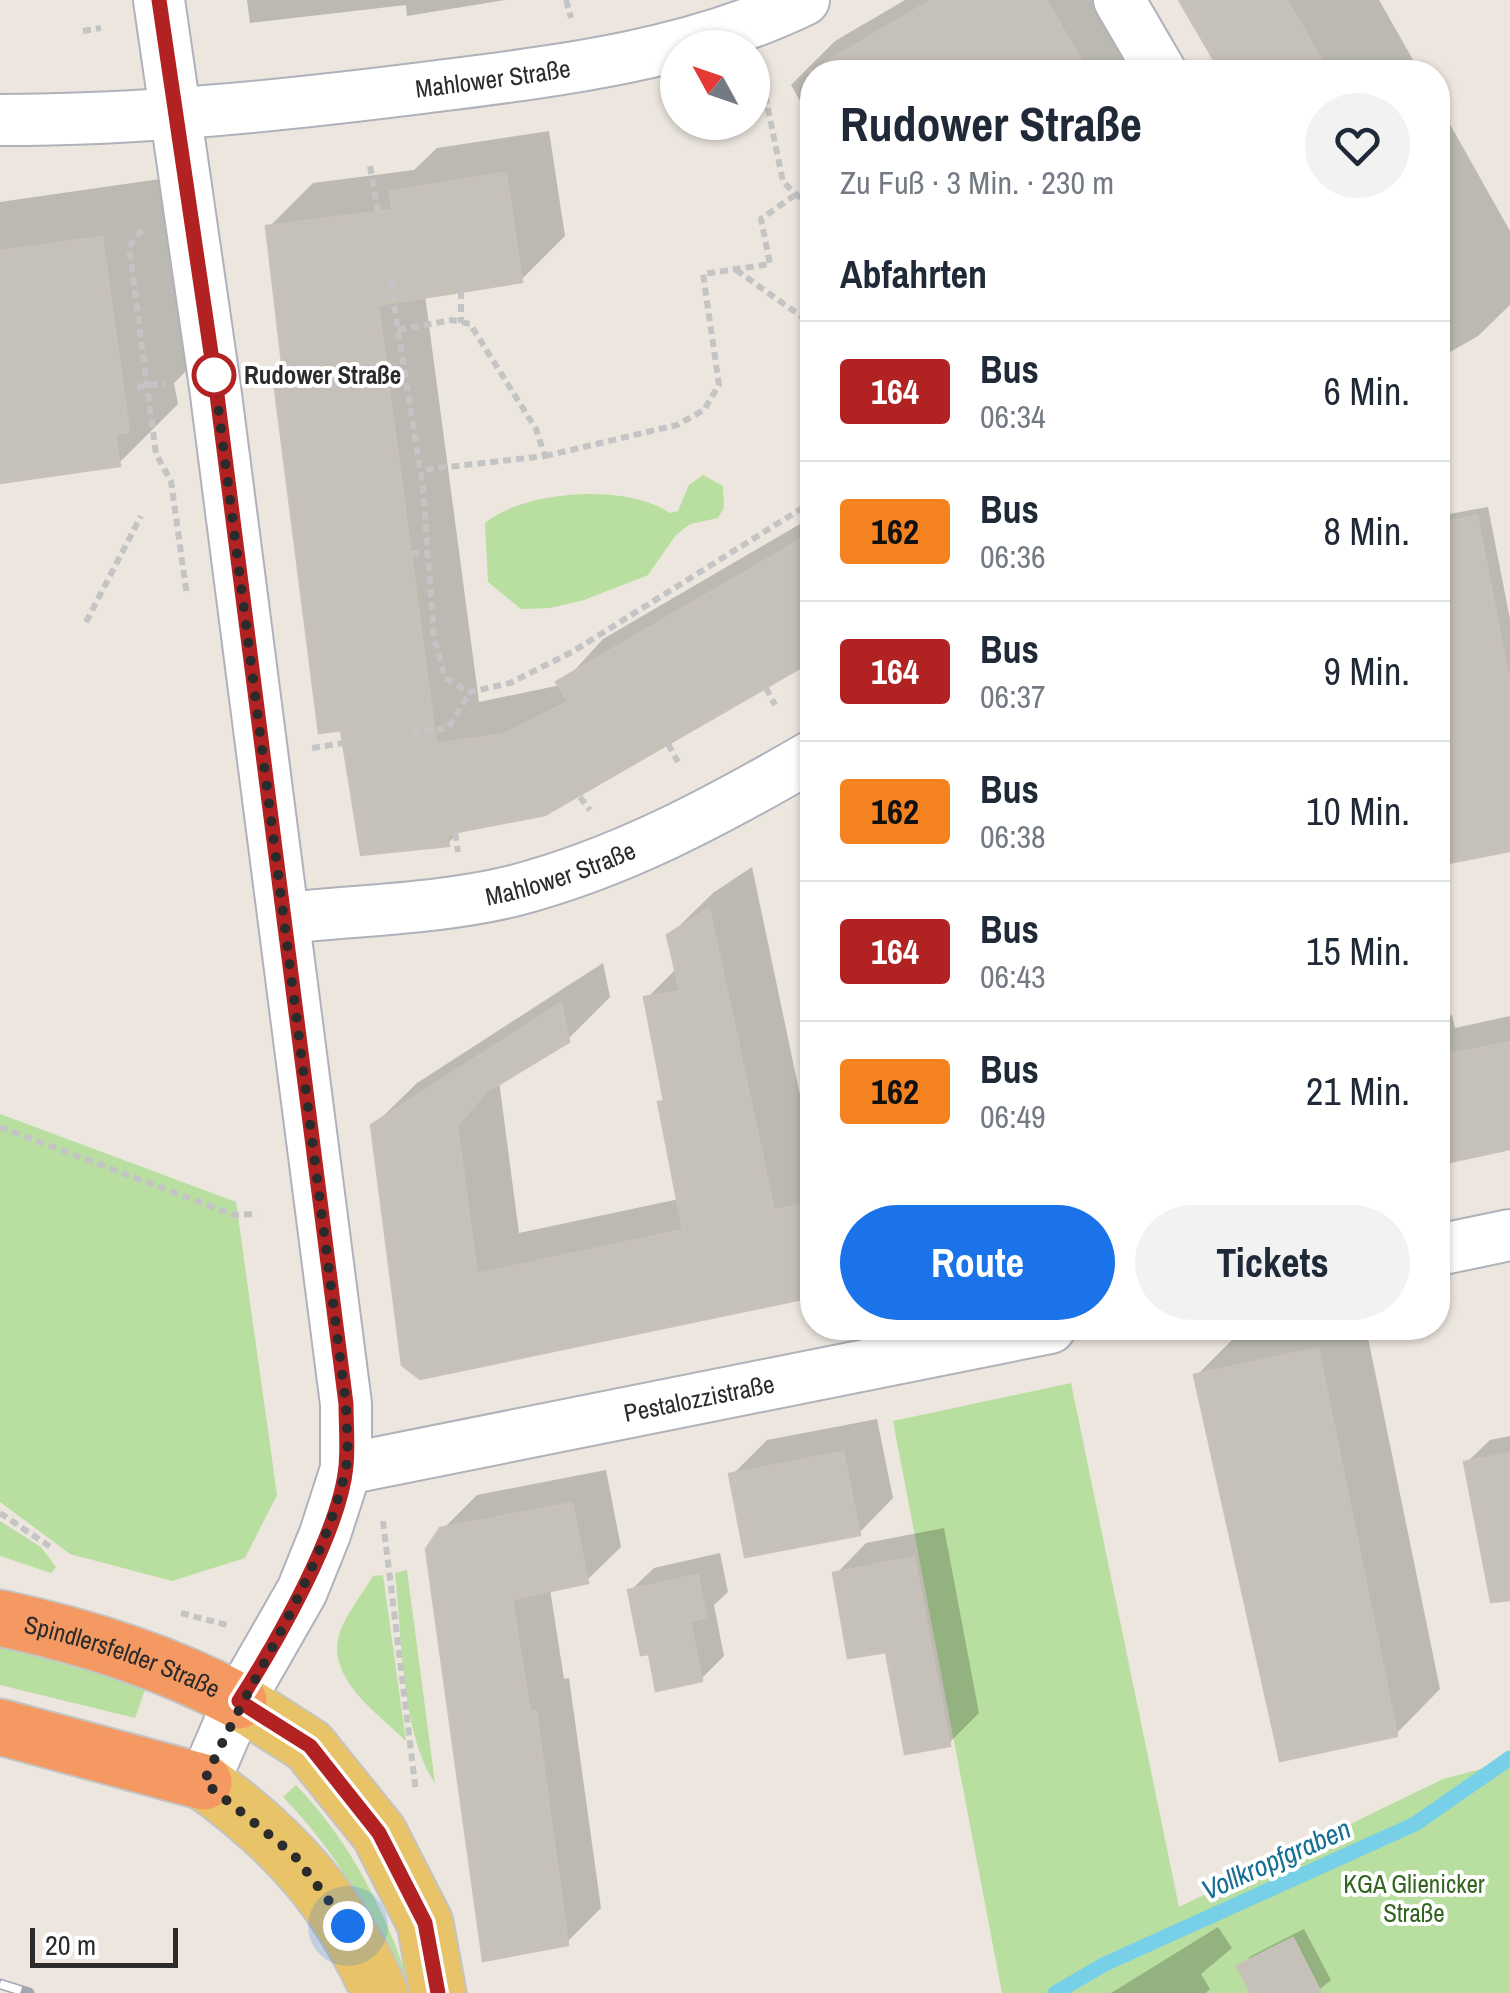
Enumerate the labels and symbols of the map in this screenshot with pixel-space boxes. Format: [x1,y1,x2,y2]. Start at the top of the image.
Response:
north arrow [660,30,770,140]
street label: Mahlower Straße [413,51,573,106]
marker: Rudower Straße [193,354,235,396]
place label: Rudower Straße [244,358,401,392]
street label: Mahlower Straße [482,833,641,914]
street label: Pestalozzistraße [621,1367,777,1430]
street label: Spindlersfelder Straße [21,1607,226,1706]
water label: Vollkropfgraben [1196,1809,1356,1909]
park label: KGA Glienicker Straße [1343,1867,1485,1930]
your location [323,1901,373,1951]
scale bar [30,1923,178,1968]

